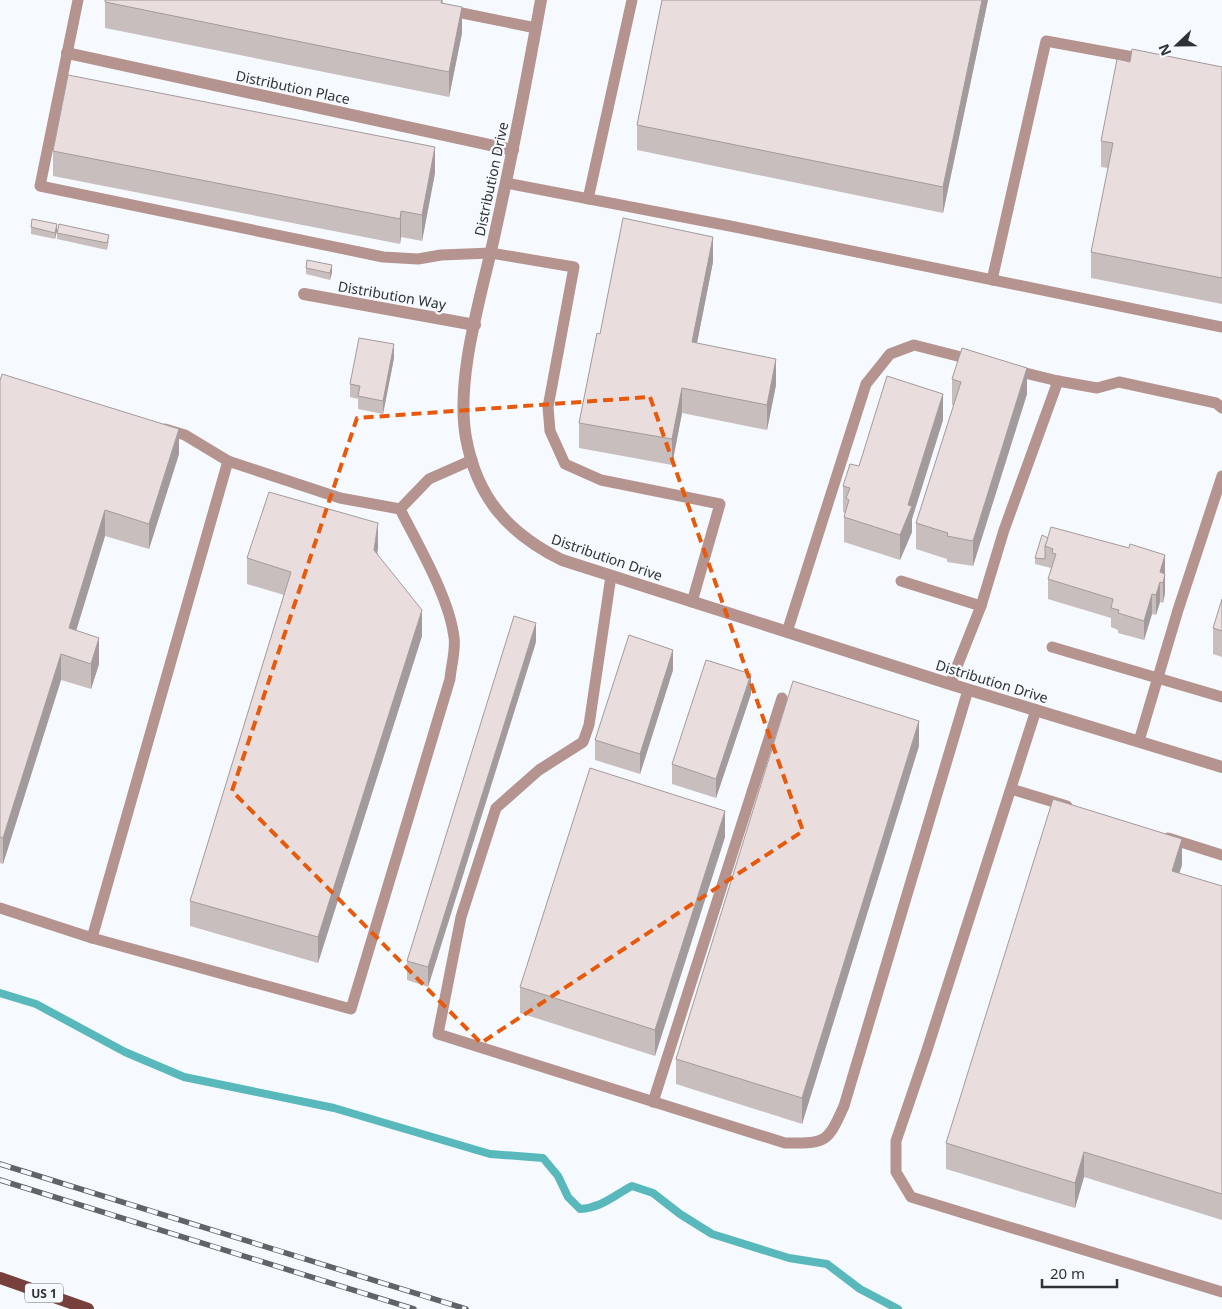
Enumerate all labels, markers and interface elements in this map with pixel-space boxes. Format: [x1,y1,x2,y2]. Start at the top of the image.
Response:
north arrow [1152,20,1202,70]
text: N [1154,41,1175,59]
street label: Distribution Place [234,66,352,108]
street label: Distribution Drive [470,120,512,238]
street label: Distribution Way [336,276,448,314]
street label: Distribution Drive [549,529,665,585]
street label: Distribution Drive [934,655,1050,707]
scale bar [1042,1256,1117,1288]
text: 20 m [1050,1263,1085,1283]
road number: US 1 [25,1284,63,1302]

